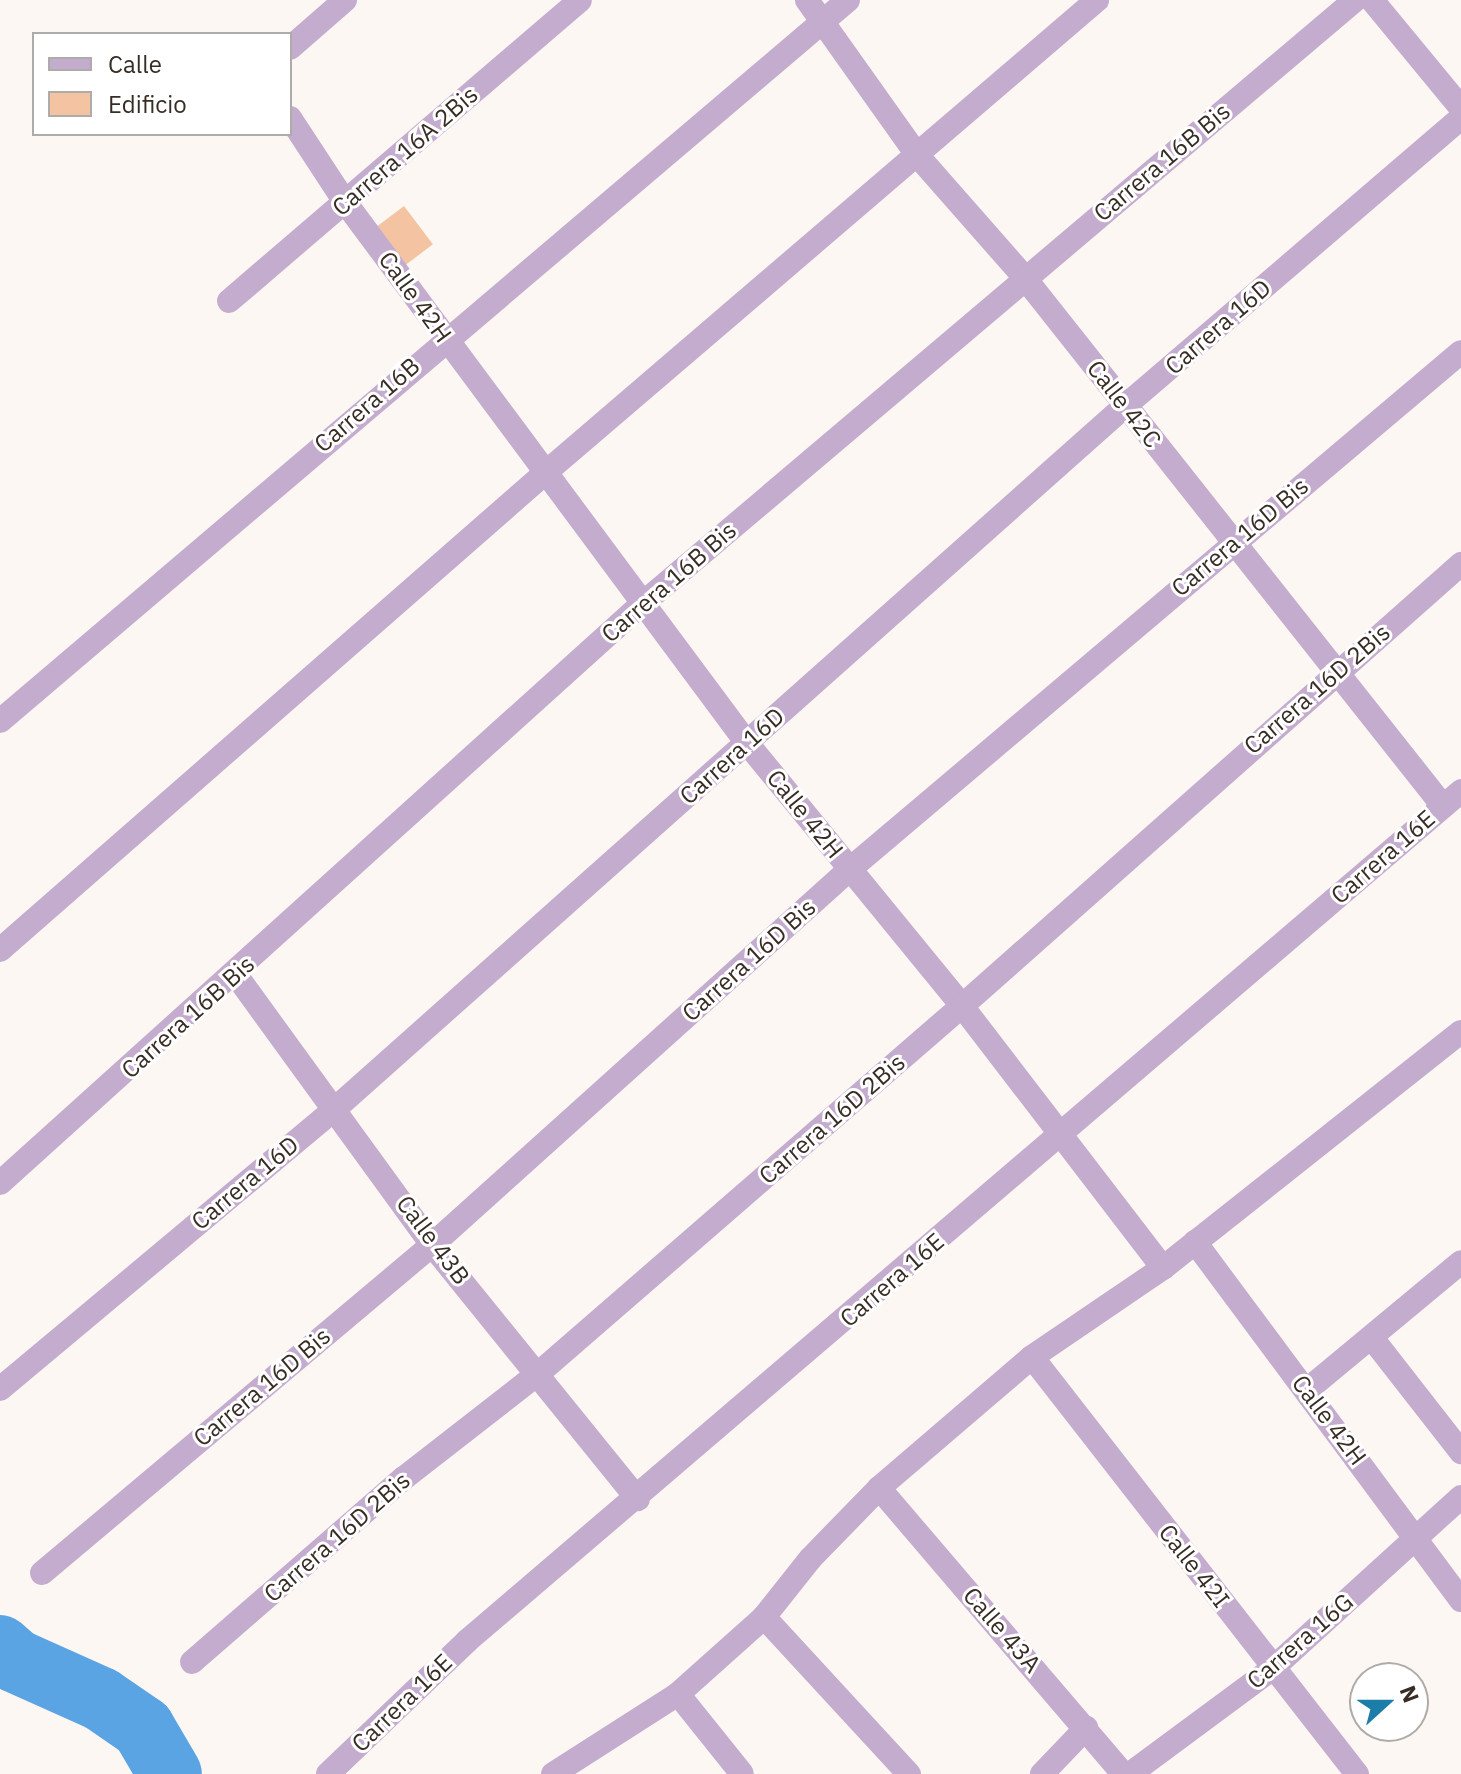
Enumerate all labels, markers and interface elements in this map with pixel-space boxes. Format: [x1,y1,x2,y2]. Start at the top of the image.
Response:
legend [32,32,292,136]
text: Calle [108,48,162,80]
street label: Carrera 16A 2Bis [326,80,484,222]
text: Edificio [108,88,187,120]
street label: Carrera 16B Bis [1088,97,1236,227]
street label: Calle 42H [372,246,458,348]
street label: Carrera 16D [1159,273,1277,381]
street label: Carrera 16B [308,351,426,459]
street label: Calle 42C [1081,354,1167,454]
street label: Carrera 16D Bis [1166,471,1314,603]
street label: Carrera 16B Bis [596,516,742,648]
street label: Carrera 16D 2Bis [1238,618,1396,760]
street label: Carrera 16D [674,702,790,810]
street label: Calle 42H [761,764,849,864]
street label: Carrera 16E [1325,804,1441,910]
street label: Carrera 16D Bis [676,893,822,1027]
street label: Carrera 16B Bis [116,950,260,1084]
street label: Carrera 16D 2Bis [753,1048,911,1190]
street label: Carrera 16D [186,1130,304,1236]
street label: Calle 43B [390,1190,476,1290]
street label: Carrera 16E [834,1227,950,1333]
street label: Carrera 16D Bis [188,1321,336,1453]
street label: Calle 42H [1286,1369,1372,1471]
street label: Carrera 16D 2Bis [258,1466,416,1608]
street label: Calle 42I [1153,1519,1235,1613]
street label: Calle 43A [957,1581,1047,1679]
street label: Carrera 16G [1241,1587,1359,1695]
street label: Carrera 16E [346,1648,458,1758]
north arrow [1349,1662,1429,1742]
text: N [1394,1681,1426,1707]

